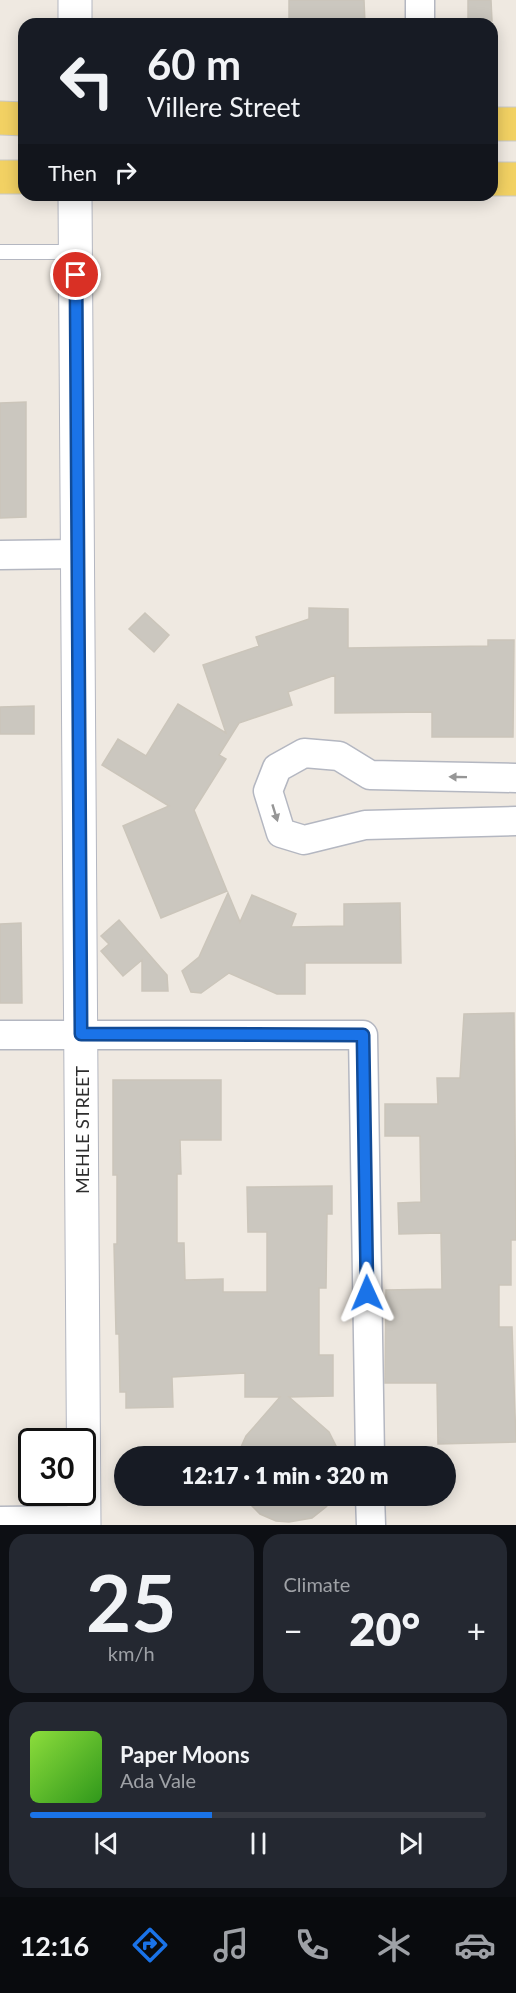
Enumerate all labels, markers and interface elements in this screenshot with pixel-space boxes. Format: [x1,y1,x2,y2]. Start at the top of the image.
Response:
text: 60 m [147,39,241,89]
icon: left [48,42,126,120]
text: Villere Street [147,90,300,123]
icon: right [109,156,142,189]
text: Then [48,159,97,186]
pin [50,249,101,300]
icon: arrive [59,258,92,291]
one-way arrow [448,772,467,782]
one-way arrow [271,804,280,822]
street label: MEHLE STREET [71,1066,93,1194]
position arrow [335,1261,399,1325]
speed limit sign: 30 [18,1428,96,1506]
text: 12:17 · 1 min · 320 m [182,1462,388,1489]
text: 25 [86,1555,176,1649]
text: Climate [284,1572,350,1596]
text: 20° [349,1602,420,1656]
text: − [284,1610,303,1650]
text: + [467,1610,486,1650]
text: km/h [108,1641,155,1665]
text: Paper Moons [120,1741,250,1768]
text: Ada Vale [120,1768,196,1792]
icon: previous [90,1827,123,1860]
icon: pause [242,1827,275,1860]
icon: next [394,1827,427,1860]
icon: directions [129,1924,171,1966]
icon: music [210,1924,252,1966]
icon: phone [291,1924,333,1966]
icon: climate [373,1924,415,1966]
icon: car [454,1924,496,1966]
text: 12:16 [20,1929,89,1962]

